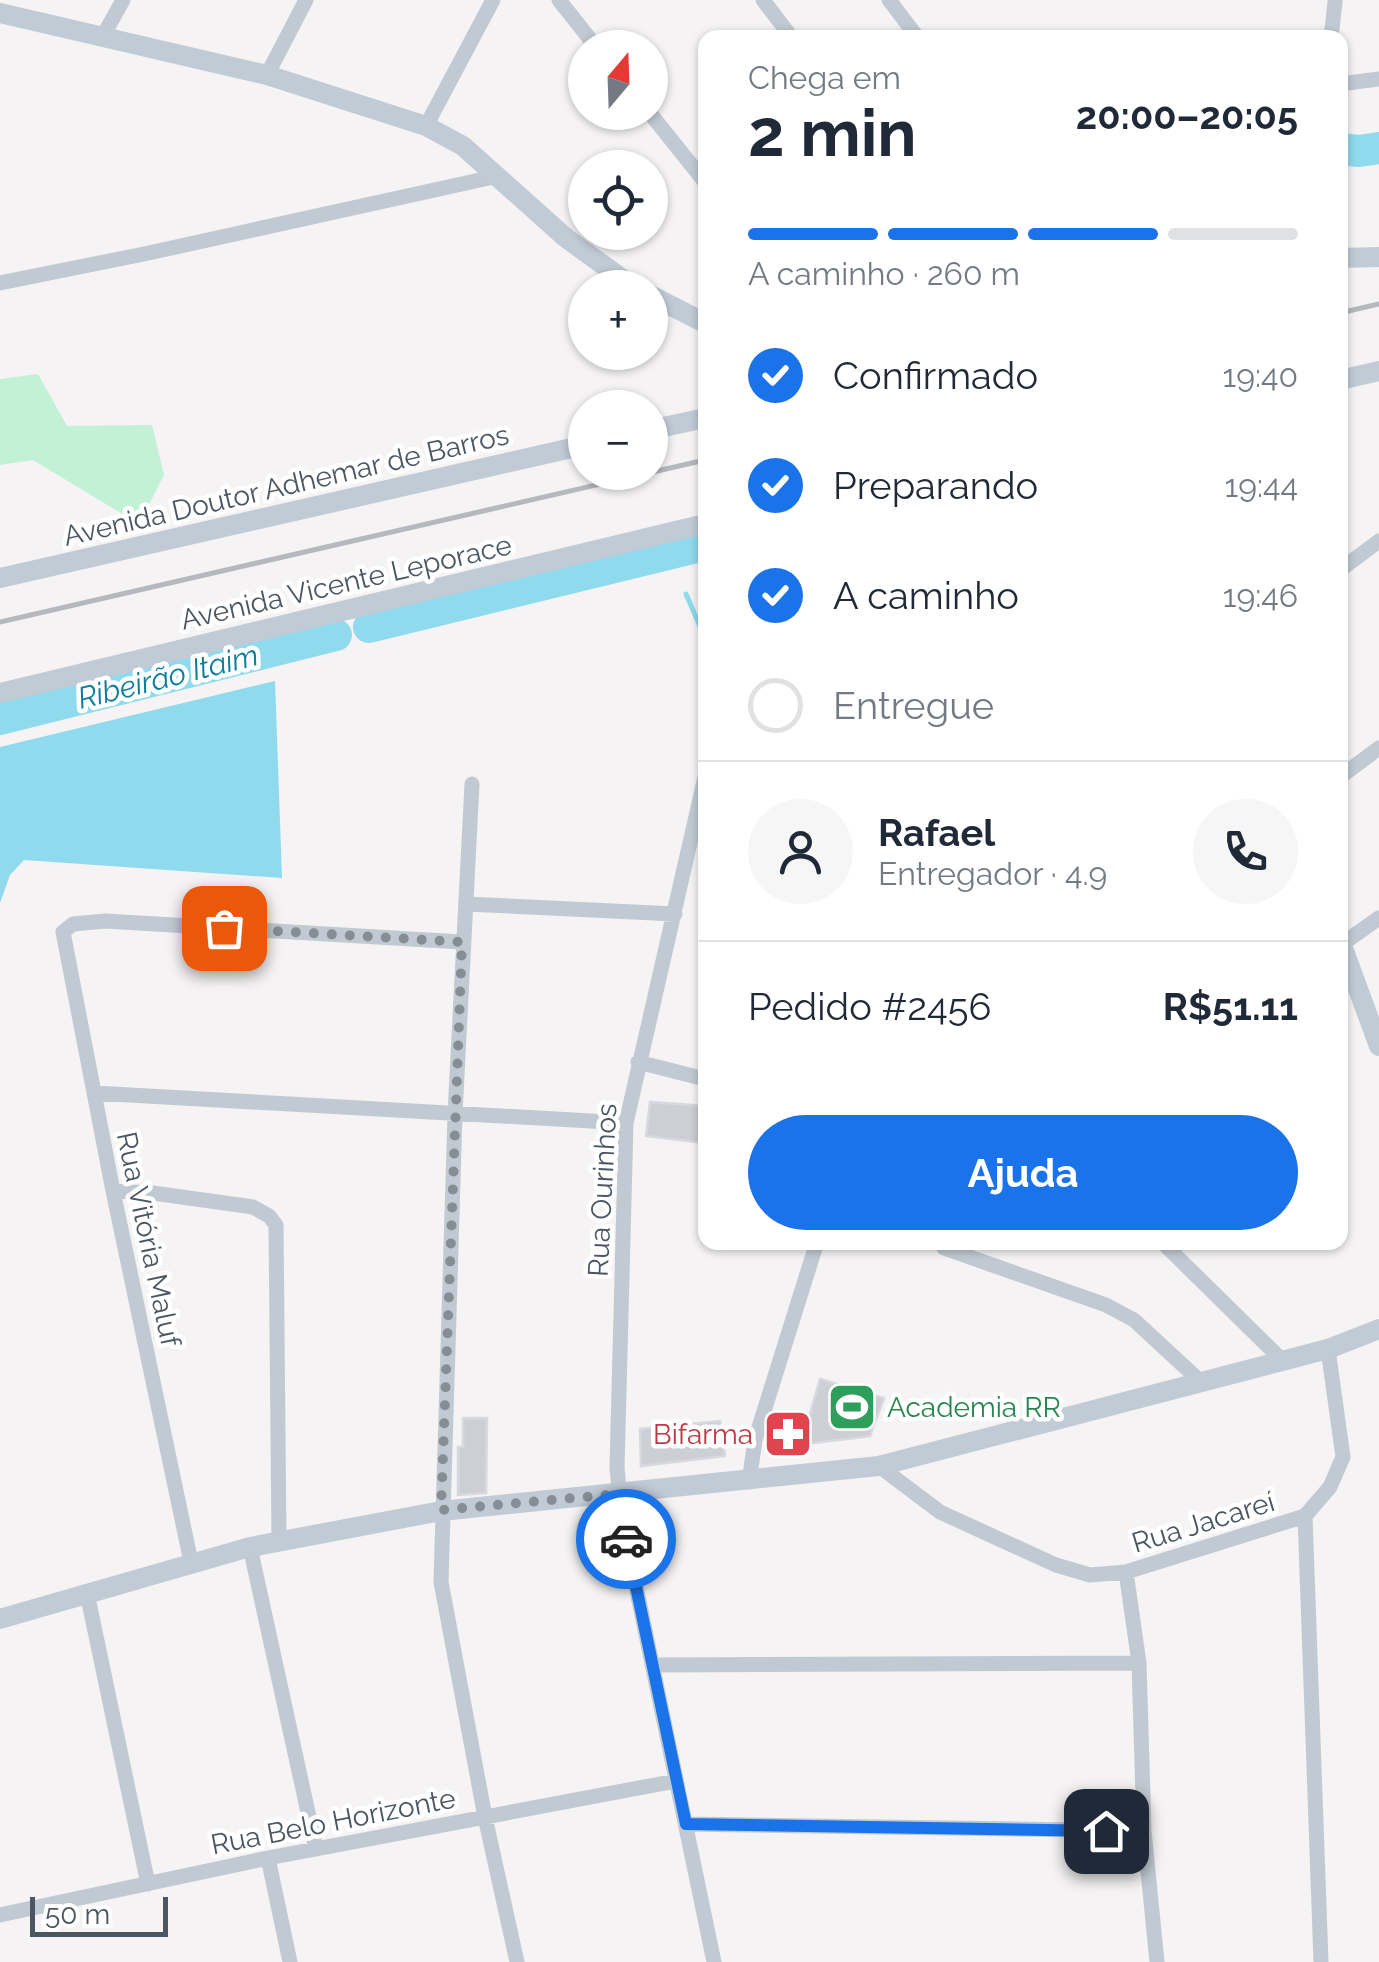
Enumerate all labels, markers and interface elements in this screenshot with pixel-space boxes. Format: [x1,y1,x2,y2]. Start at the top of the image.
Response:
north arrow [568,30,668,130]
map controls [568,30,668,490]
text: Chega em [748,59,901,96]
text: 20:00–20:05 [1076,93,1298,138]
text: 2 min [748,95,917,171]
button: locate [568,150,668,250]
text: A caminho · 260 m [748,255,1020,292]
button: + [568,270,668,370]
icon: check [748,348,803,403]
text: Confirmado [833,353,1038,398]
text: 19:40 [1222,357,1298,394]
button: − [568,390,668,490]
street label: Avenida Doutor Adhemar de Barros [60,418,512,553]
icon: check [748,458,803,513]
text: Preparando [833,463,1038,508]
text: 19:44 [1225,467,1298,504]
street label: Avenida Vicente Leporace [177,528,515,637]
icon: check [748,568,803,623]
text: A caminho [833,573,1019,618]
text: 19:46 [1223,577,1298,614]
water label: Ribeirão Itaim [74,637,262,716]
text: Entregue [833,683,994,728]
button: person [748,799,853,904]
button: phone [1193,799,1298,904]
text: Rafael [878,810,995,855]
text: Entregador · 4.9 [878,855,1107,892]
pin [182,886,267,971]
icon: bag [197,901,252,956]
text: Pedido #2456 [748,984,991,1029]
text: R$51.11 [1163,984,1298,1029]
street label: Rua Ourinhos [581,1103,624,1278]
button: Ajuda [748,1115,1298,1230]
street label: Rua Vitória Maluf [110,1129,188,1351]
sports icon: Academia RR [826,1381,878,1433]
place label: Academia RR [887,1391,1061,1424]
pharmacy icon: Bifarma [762,1408,814,1460]
place label: Bifarma [653,1418,753,1451]
street label: Rua Jacareí [1128,1485,1279,1560]
courier [576,1489,676,1589]
icon: car [599,1512,654,1567]
street label: Rua Belo Horizonte [208,1782,458,1861]
pin [1064,1789,1149,1874]
icon: home [1079,1804,1134,1859]
scale bar [30,1892,168,1936]
text: 50 m [45,1898,110,1931]

